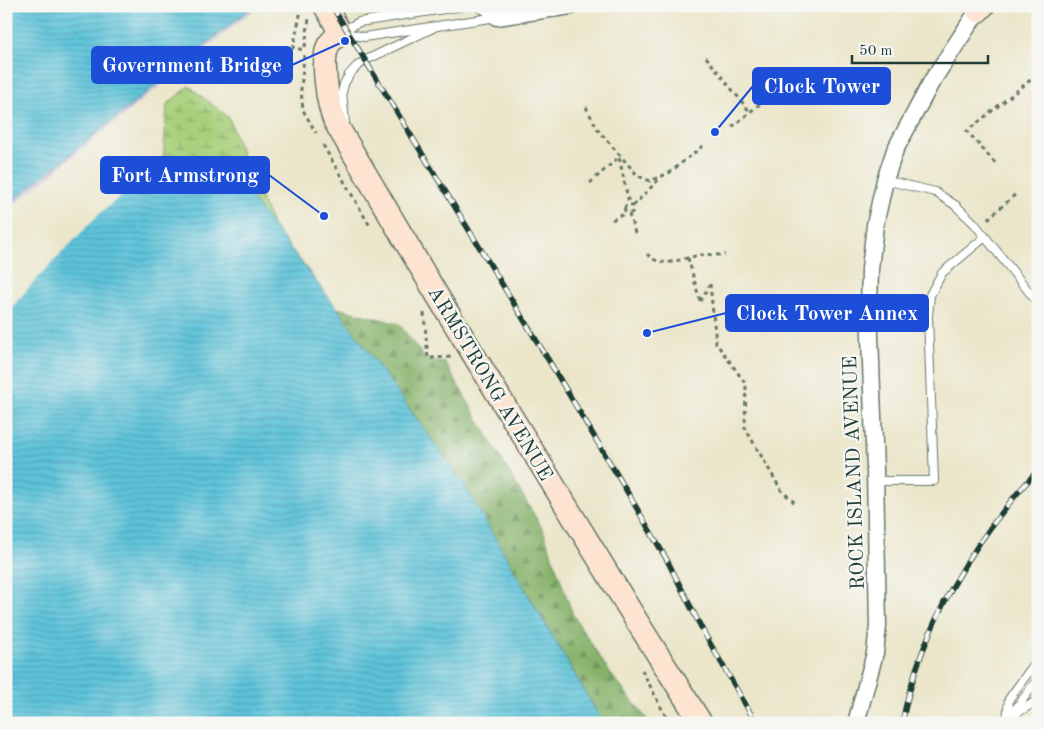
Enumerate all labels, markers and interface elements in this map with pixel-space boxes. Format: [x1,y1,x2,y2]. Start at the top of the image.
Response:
scale bar [852,32,988,64]
text: 50 m [859,44,893,59]
callout: Government Bridge [92,47,292,83]
text: Government Bridge [102,56,282,77]
callout: Clock Tower [753,68,890,104]
text: Clock Tower [764,77,880,98]
callout: Fort Armstrong [101,157,269,193]
text: Fort Armstrong [111,166,259,187]
street label: ARMSTRONG AVENUE [423,283,555,485]
callout: Clock Tower Annex [726,295,928,331]
text: Clock Tower Annex [736,304,918,325]
street label: ROCK ISLAND AVENUE [841,356,869,590]

